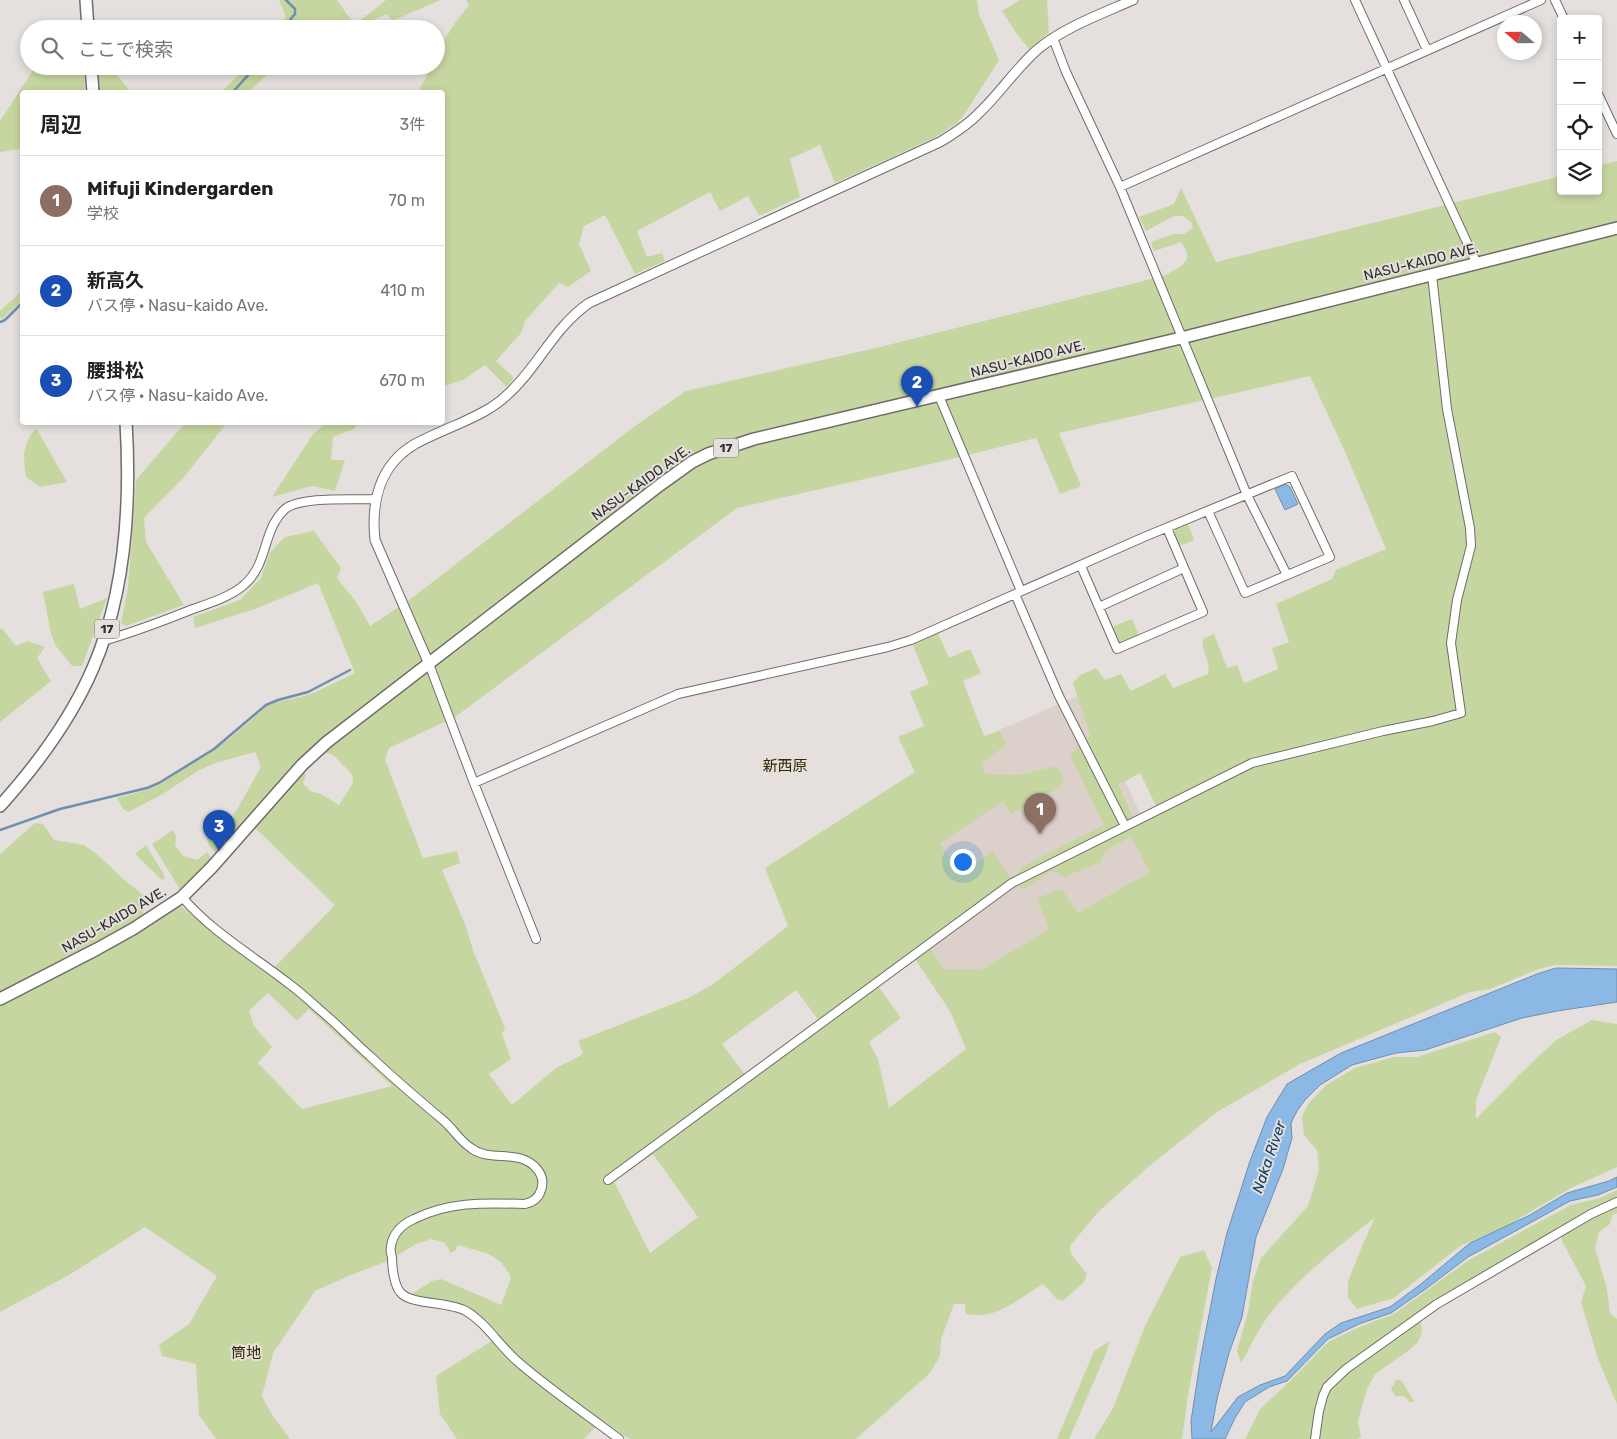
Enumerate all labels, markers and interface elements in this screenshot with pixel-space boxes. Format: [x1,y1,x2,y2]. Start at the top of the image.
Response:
north arrow [1497,15,1542,60]
map controls [1557,15,1602,195]
button: + [1557,15,1602,60]
search box [20,20,445,75]
icon: search [38,34,66,62]
text: ここで検索 [78,38,173,61]
button: − [1557,60,1602,105]
button: locate [1557,105,1602,150]
text: 周辺 [40,112,82,137]
text: 3件 [399,115,425,134]
button: layers [1557,150,1602,195]
text: Mifuji Kindergarden [87,177,274,200]
text: 1 [52,191,60,210]
text: 70 m [388,191,425,210]
text: 学校 [87,204,119,223]
street label: NASU-KAIDO AVE. [1362,240,1480,284]
text: 新高久 [87,269,144,292]
text: 2 [51,281,61,300]
text: 410 m [380,281,425,300]
text: バス停 · Nasu-kaido Ave. [87,296,268,315]
street label: NASU-KAIDO AVE. [969,337,1087,381]
text: 腰掛松 [87,359,144,382]
pin: 2 [901,366,933,407]
text: 3 [51,371,61,390]
text: 670 m [379,371,425,390]
text: バス停 · Nasu-kaido Ave. [87,386,268,405]
road number: 17 [714,438,738,458]
street label: NASU-KAIDO AVE. [588,442,694,524]
road number: 17 [94,620,120,638]
district label: 新西原 [762,757,808,775]
pin: 1 [1024,793,1056,834]
pin: 3 [203,810,235,851]
your location [950,849,976,875]
street label: NASU-KAIDO AVE. [59,883,169,957]
water label: Naka River [1248,1117,1290,1195]
district label: 筒地 [231,1344,261,1362]

